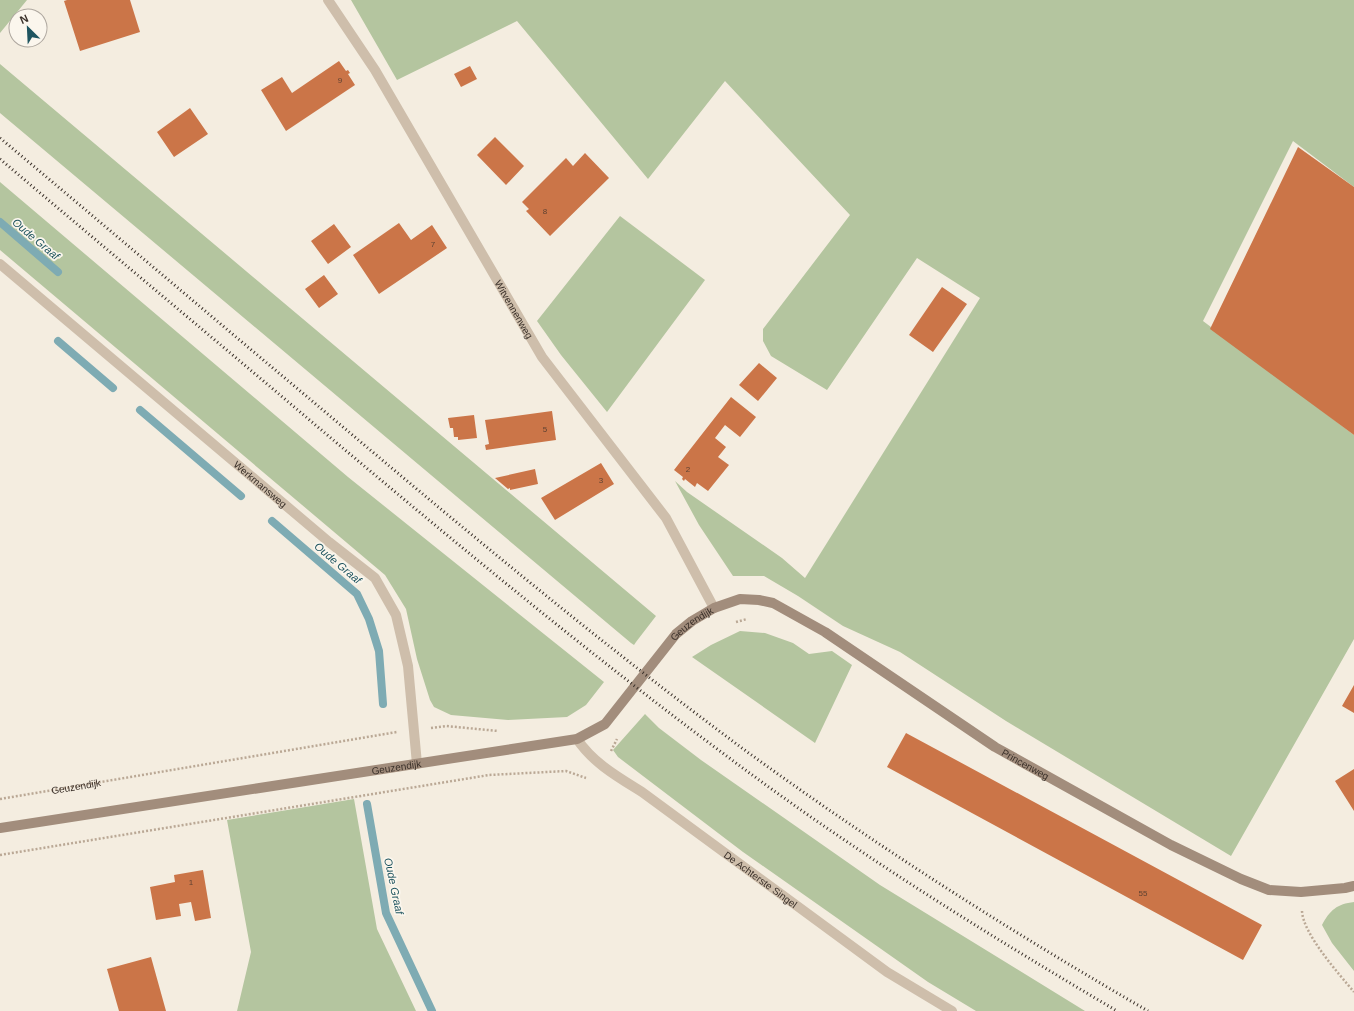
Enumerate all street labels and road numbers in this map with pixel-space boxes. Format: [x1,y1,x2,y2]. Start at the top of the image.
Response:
street label: Witvennenweg [493,278,535,340]
street label: Werkmansweg [232,459,289,510]
street label: Geuzendijk [668,604,716,642]
street label: Princenweg [1000,746,1051,782]
street label: Geuzendijk [371,757,423,776]
street label: Geuzendijk [50,776,103,796]
street label: De Achterste Singel [722,849,800,910]

